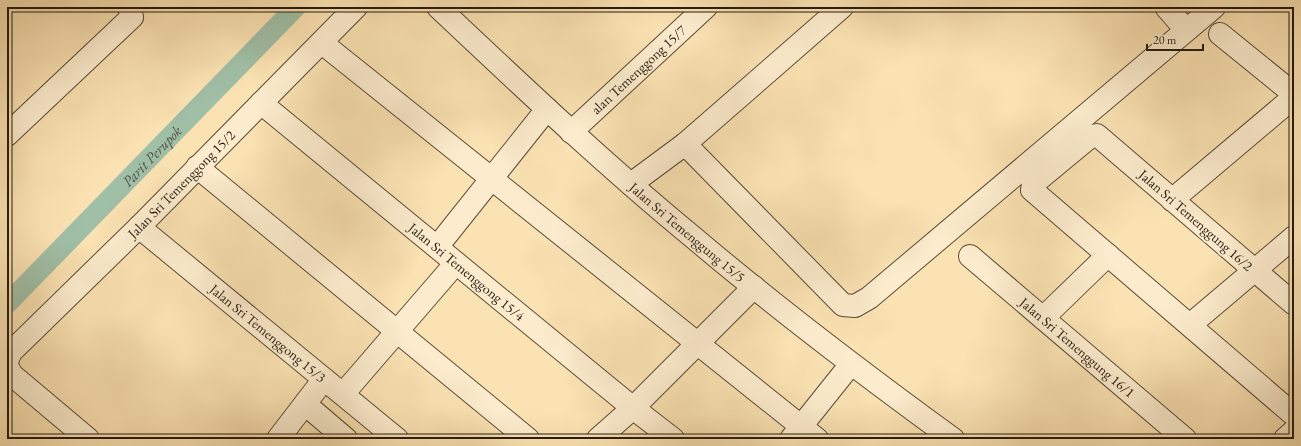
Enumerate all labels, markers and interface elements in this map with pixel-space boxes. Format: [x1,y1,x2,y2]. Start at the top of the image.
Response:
street label: alan Temenggong 15/7 [587,21,690,118]
scale bar [1147,26,1203,52]
text: 20 m [1153,32,1177,48]
water label: Parit Perupok [117,121,185,190]
street label: Jalan Sri Temenggong 15/2 [123,126,239,243]
street label: Jalan Sri Temenggung 16/2 [1134,165,1257,275]
street label: Jalan Sri Temenggung 15/5 [625,178,749,286]
street label: Jalan Sri Temenggong 15/4 [404,218,529,325]
street label: Jalan Sri Temenggong 15/3 [205,279,330,386]
street label: Jalan Sri Temenggung 16/1 [1015,293,1139,402]

